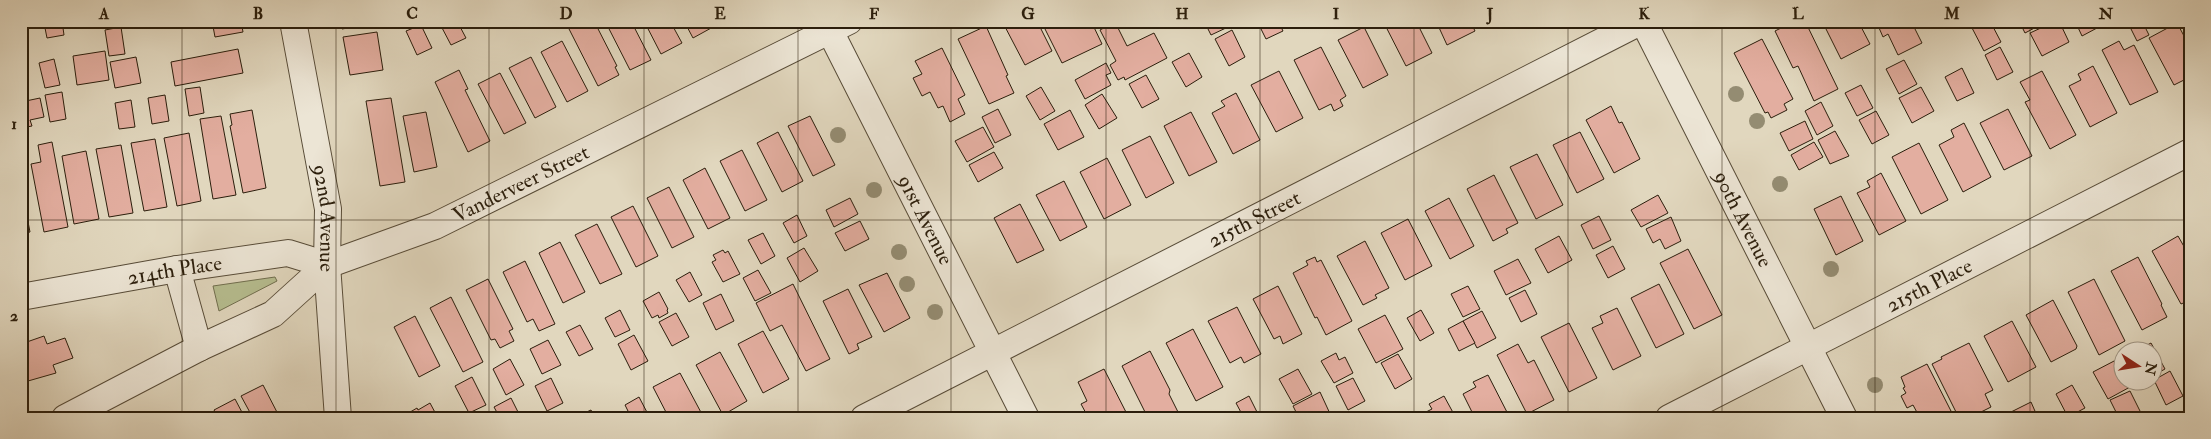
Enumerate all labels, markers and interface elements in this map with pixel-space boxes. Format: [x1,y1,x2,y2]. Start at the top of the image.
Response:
text: A [98,4,110,24]
text: B [253,4,263,24]
text: C [406,4,418,24]
text: D [559,4,573,24]
text: E [714,4,726,24]
text: F [869,4,879,24]
text: G [1021,4,1035,24]
text: H [1175,4,1189,24]
text: I [1333,4,1340,24]
text: J [1486,4,1494,25]
text: K [1638,4,1650,24]
text: L [1792,4,1804,24]
text: M [1943,4,1960,24]
text: N [2098,4,2114,24]
text: 1 [11,114,17,134]
street label: Vanderveer Street [448,138,594,229]
street label: 92nd Avenue [306,160,342,273]
street label: 90th Avenue [1707,165,1779,272]
street label: 91st Avenue [891,168,960,270]
street label: 215th Street [1203,184,1305,254]
street label: 214th Place [125,249,224,291]
street label: 215th Place [1881,252,1977,318]
text: 2 [10,306,18,326]
north arrow [2114,342,2164,392]
text: N [2141,360,2160,377]

